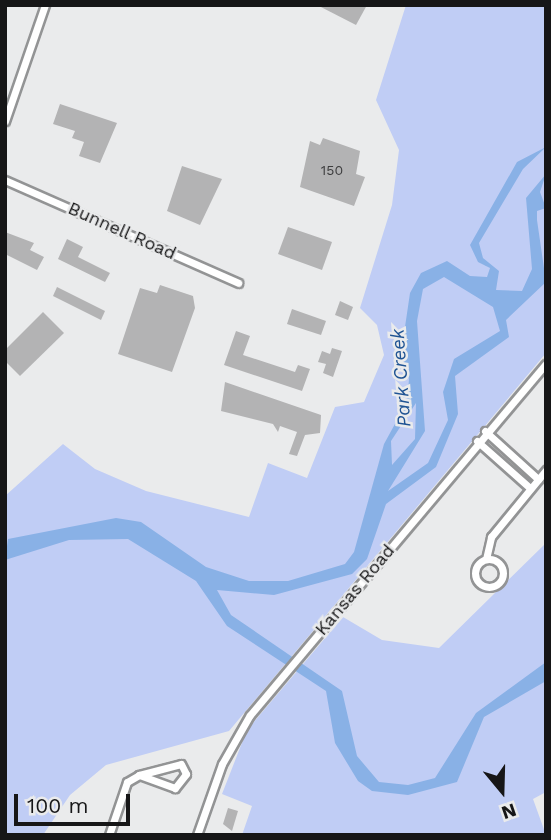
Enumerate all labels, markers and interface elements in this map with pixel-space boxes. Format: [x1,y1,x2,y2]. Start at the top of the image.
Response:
house number: 150 [321,162,343,178]
street label: Bunnell Road [64,197,180,265]
water label: Park Creek [386,328,416,428]
street label: Kansas Road [311,540,399,640]
north arrow [467,756,537,826]
scale bar [18,780,133,824]
text: 100 m [27,793,89,818]
text: N [499,798,519,824]

